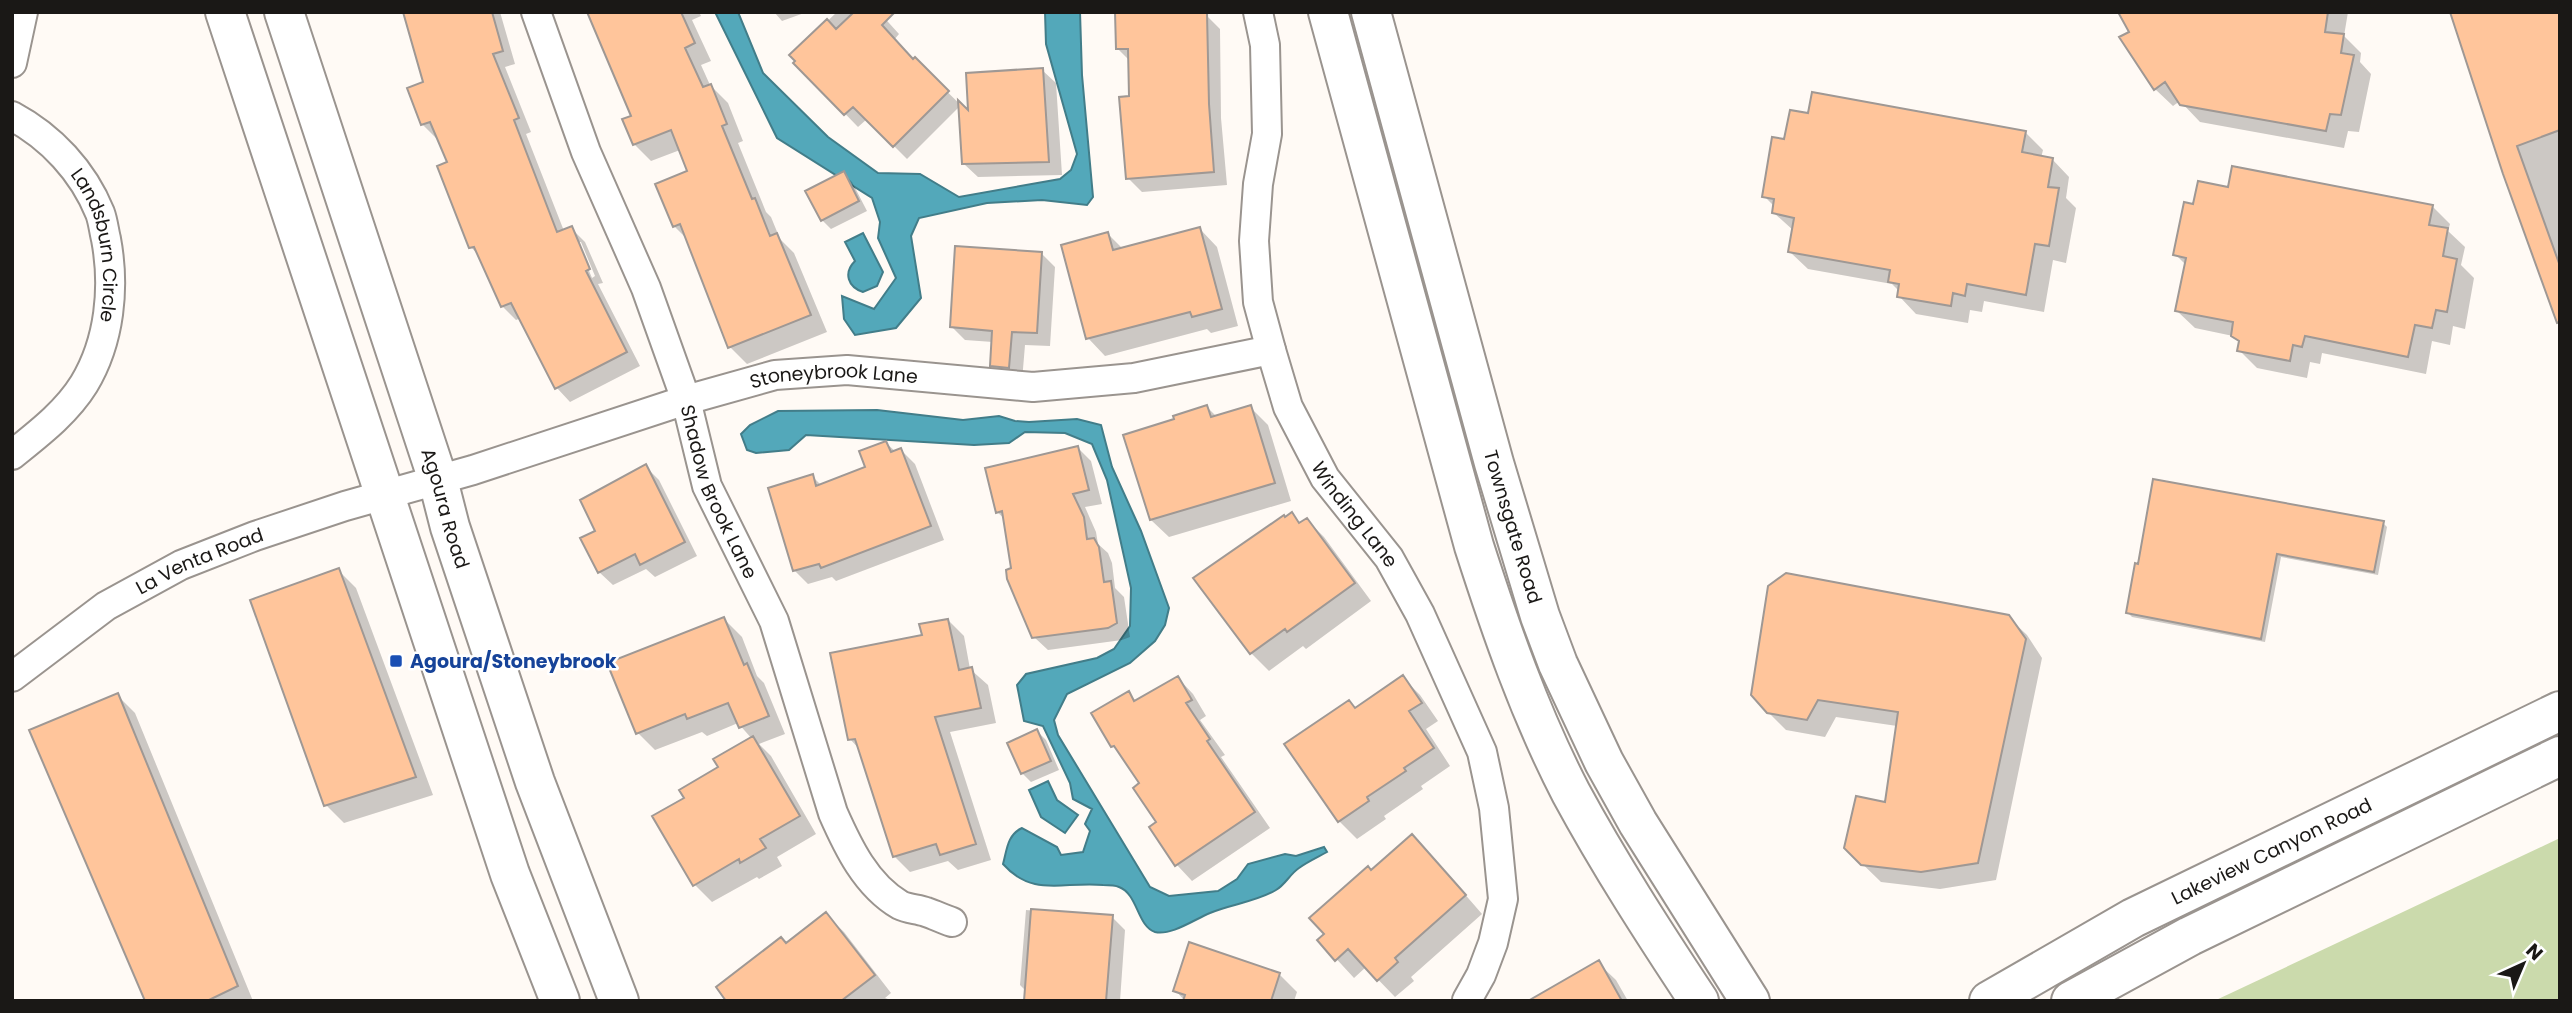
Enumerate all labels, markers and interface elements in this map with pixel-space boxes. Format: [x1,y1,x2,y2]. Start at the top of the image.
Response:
street label: Landsburn Circle [65,162,124,324]
street label: Stoneybrook Lane [747,356,919,395]
street label: Shadow Brook Lane [674,402,764,583]
street label: Agoura Road [415,444,476,572]
street label: Townsgate Road [1478,447,1549,607]
street label: Winding Lane [1305,457,1405,572]
street label: La Venta Road [131,521,267,601]
place label: Agoura/Stoneybrook [410,648,617,675]
marker: Agoura/Stoneybrook [388,653,404,669]
street label: Lakeview Canyon Road [2167,791,2376,911]
north arrow [2488,929,2558,999]
text: N [2520,937,2549,967]

